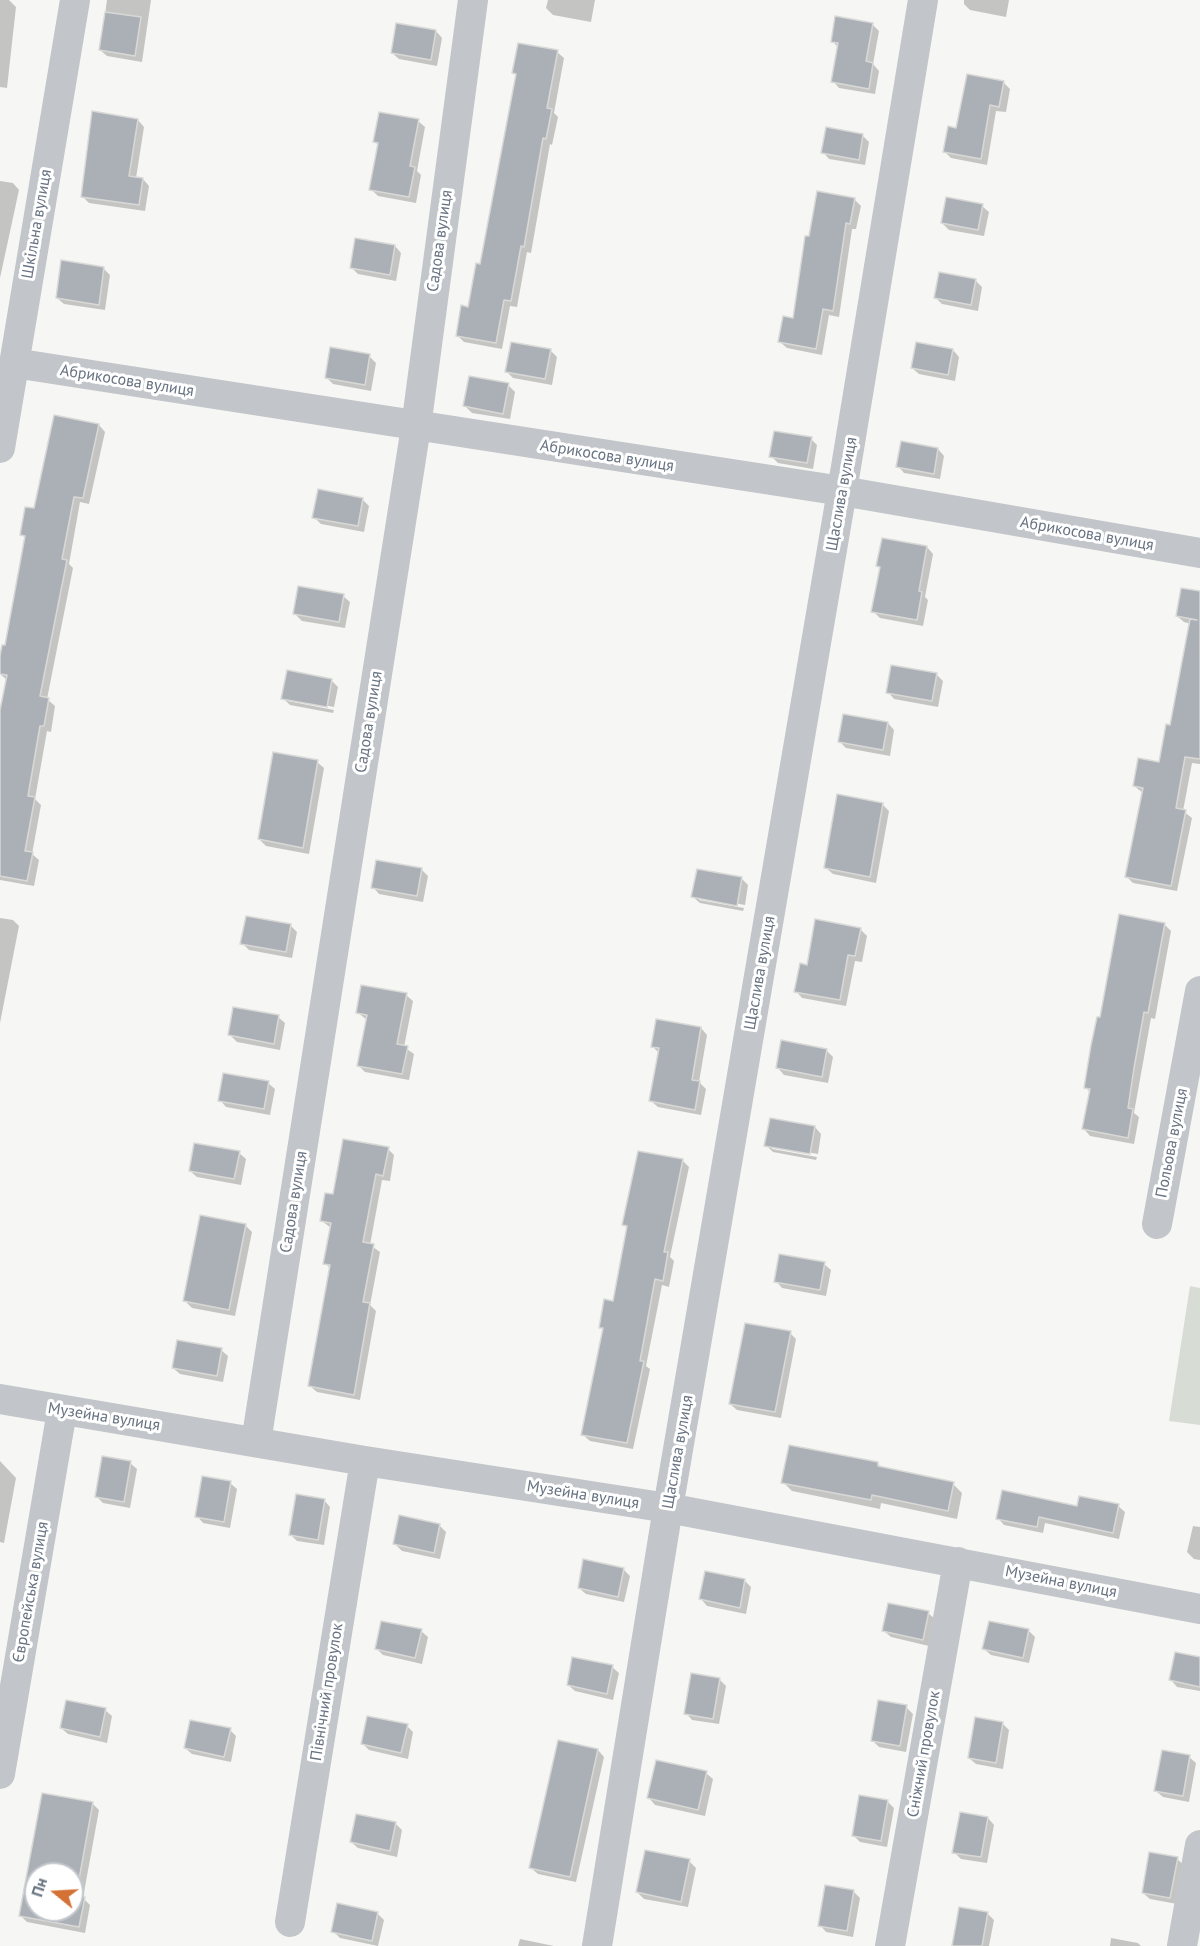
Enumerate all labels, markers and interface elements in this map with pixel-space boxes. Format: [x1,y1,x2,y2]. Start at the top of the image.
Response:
street label: Шкільна вулиця [18,168,56,280]
street label: Садова вулиця [423,189,457,293]
street label: Абрикосова вулиця [59,361,195,401]
street label: Абрикосова вулиця [539,436,675,476]
street label: Щаслива вулиця [823,436,861,552]
street label: Абрикосова вулиця [1019,513,1155,555]
street label: Садова вулиця [351,670,387,774]
street label: Щаслива вулиця [741,915,779,1031]
street label: Польова вулиця [1152,1086,1192,1200]
street label: Садова вулиця [276,1150,312,1254]
street label: Щаслива вулиця [659,1394,697,1510]
street label: Музейна вулиця [47,1399,161,1435]
street label: Музейна вулиця [526,1477,640,1513]
street label: Європейська вулиця [9,1520,53,1664]
street label: Музейна вулиця [1004,1562,1118,1602]
street label: Північний провулок [307,1622,347,1762]
street label: Сніжний провулок [903,1689,945,1819]
north arrow [24,1862,84,1922]
text: Пн [26,1875,51,1899]

